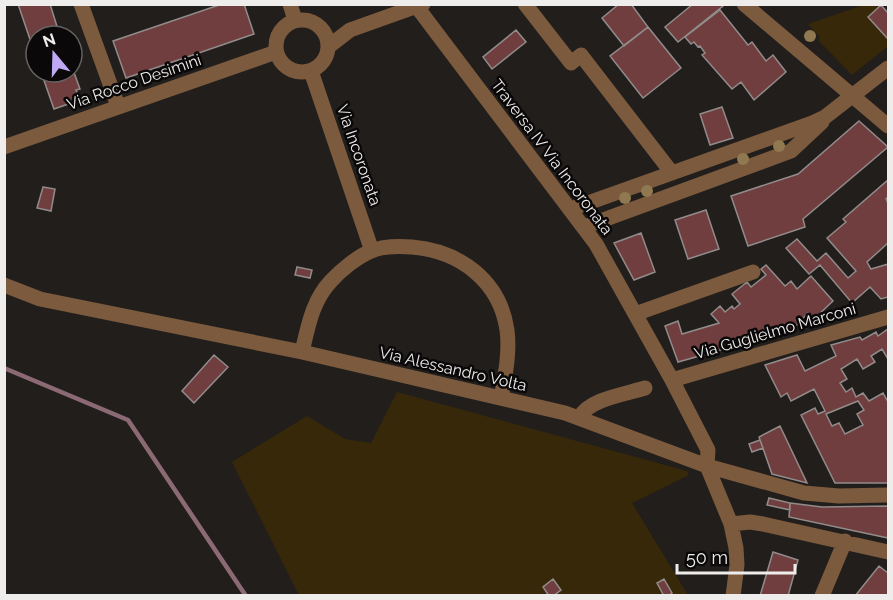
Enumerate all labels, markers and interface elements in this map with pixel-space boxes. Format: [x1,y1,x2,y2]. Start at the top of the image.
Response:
north arrow [24,24,84,84]
text: N [40,29,58,51]
street label: Via Rocco Desimini [64,50,204,114]
street label: Traversa IV Via Incoronata [487,76,617,238]
street label: Via Incoronata [333,102,385,208]
street label: Via Guglielmo Marconi [692,299,858,363]
street label: Via Alessandro Volta [377,343,529,395]
scale bar [677,537,796,575]
text: 50 m [686,547,728,568]

